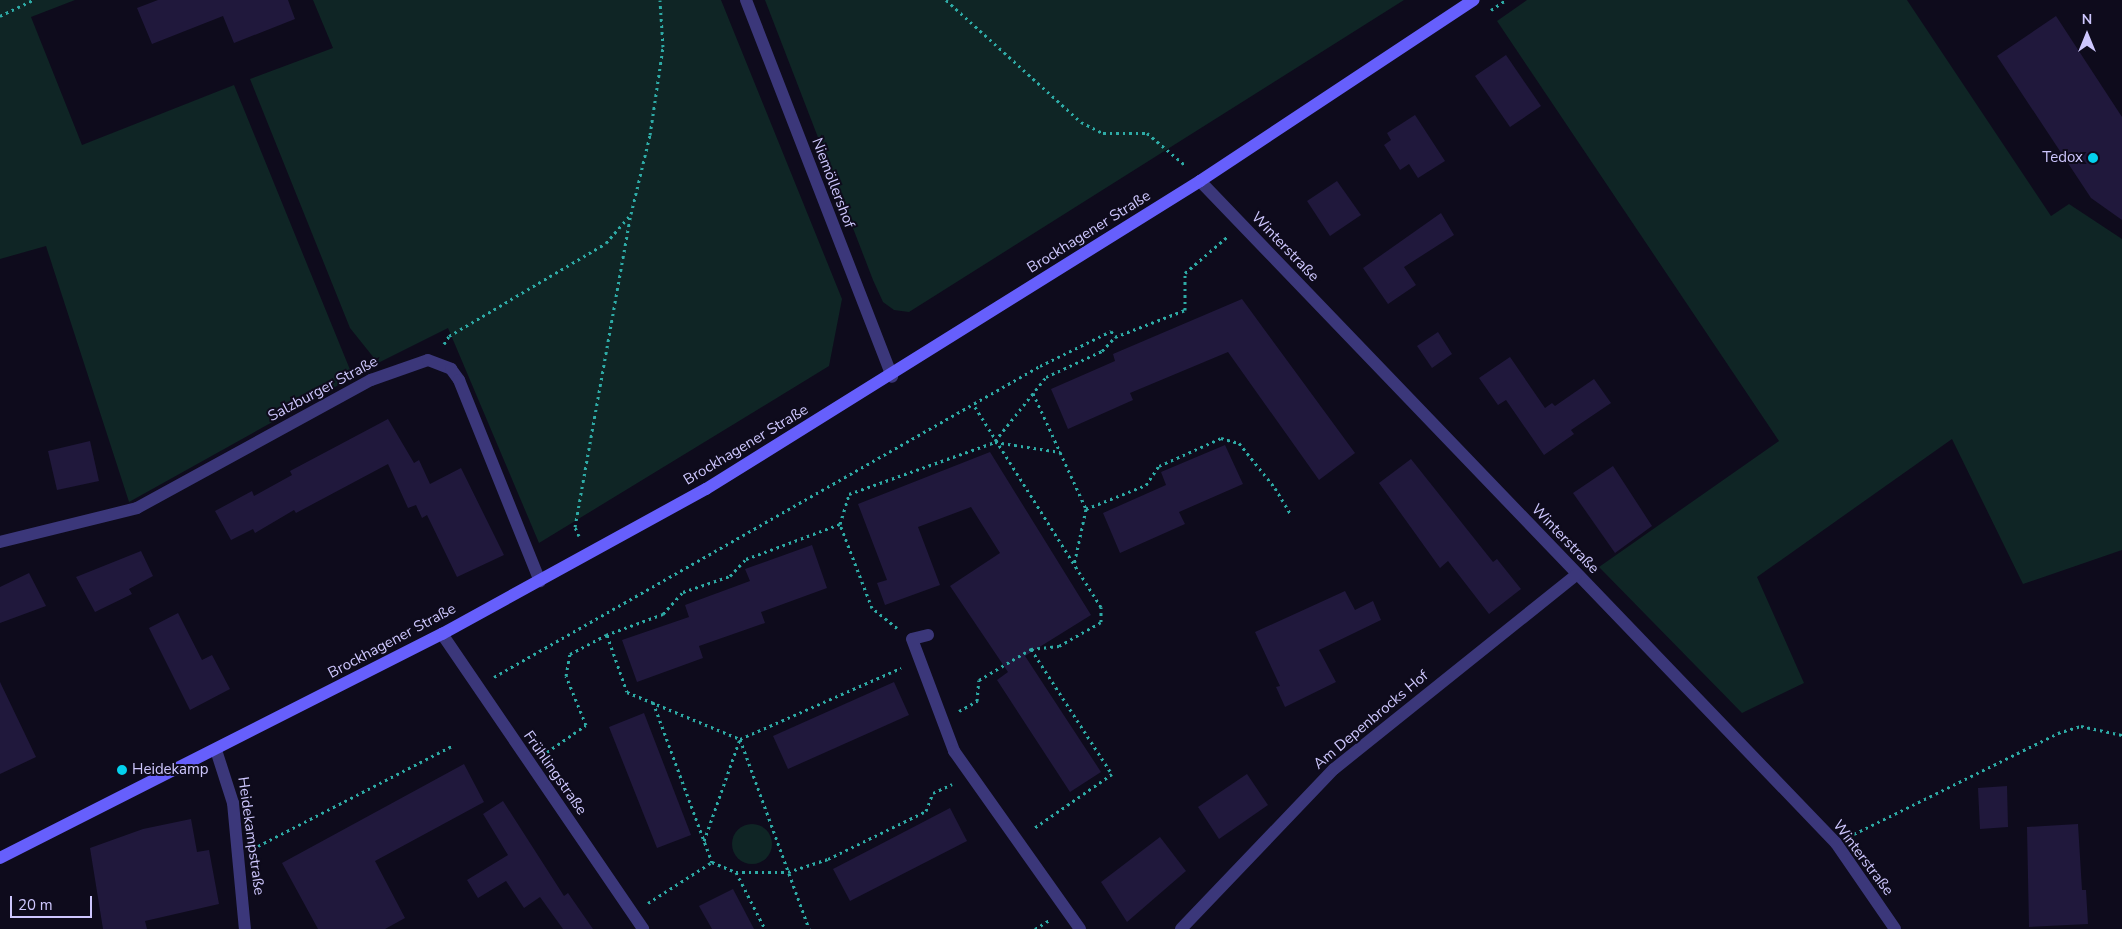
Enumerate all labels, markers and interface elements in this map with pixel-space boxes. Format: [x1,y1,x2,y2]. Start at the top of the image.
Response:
north arrow [2062,10,2112,60]
text: N [2082,10,2092,29]
street label: Niemöllershof [808,136,858,230]
place label: Tedox [2042,149,2083,167]
marker: Tedox [2087,152,2099,164]
street label: Brockhagener Straße [1024,187,1154,277]
street label: Winterstraße [1247,208,1323,286]
street label: Salzburger Straße [265,352,381,426]
street label: Brockhagener Straße [680,401,812,489]
street label: Winterstraße [1527,500,1603,578]
street label: Brockhagener Straße [325,600,459,682]
street label: Am Depenbrocks Hof [1310,667,1432,773]
street label: Frühlingstraße [519,728,591,818]
place label: Heidekamp [132,761,209,779]
marker: Heidekamp [116,764,128,776]
street label: Heidekampstraße [234,776,268,896]
street label: Winterstraße [1829,817,1897,899]
scale bar [12,886,95,918]
text: 20 m [18,895,53,915]

